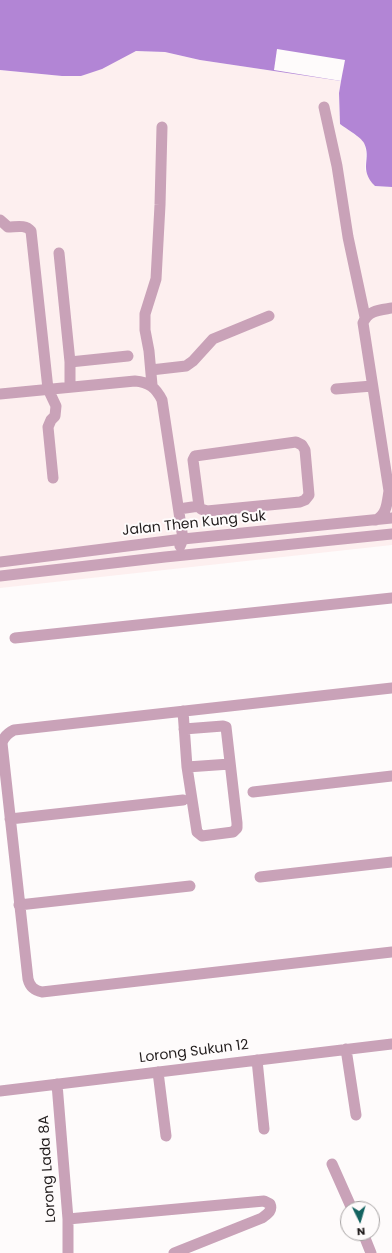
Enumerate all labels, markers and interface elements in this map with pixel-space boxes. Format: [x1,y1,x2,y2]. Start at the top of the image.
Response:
street label: Jalan Then Kung Suk [121,508,267,540]
street label: Lorong Sukun 12 [138,1037,250,1067]
street label: Lorong Lada 8A [36,1115,60,1223]
north arrow [340,1201,380,1241]
text: N [356,1224,366,1240]

